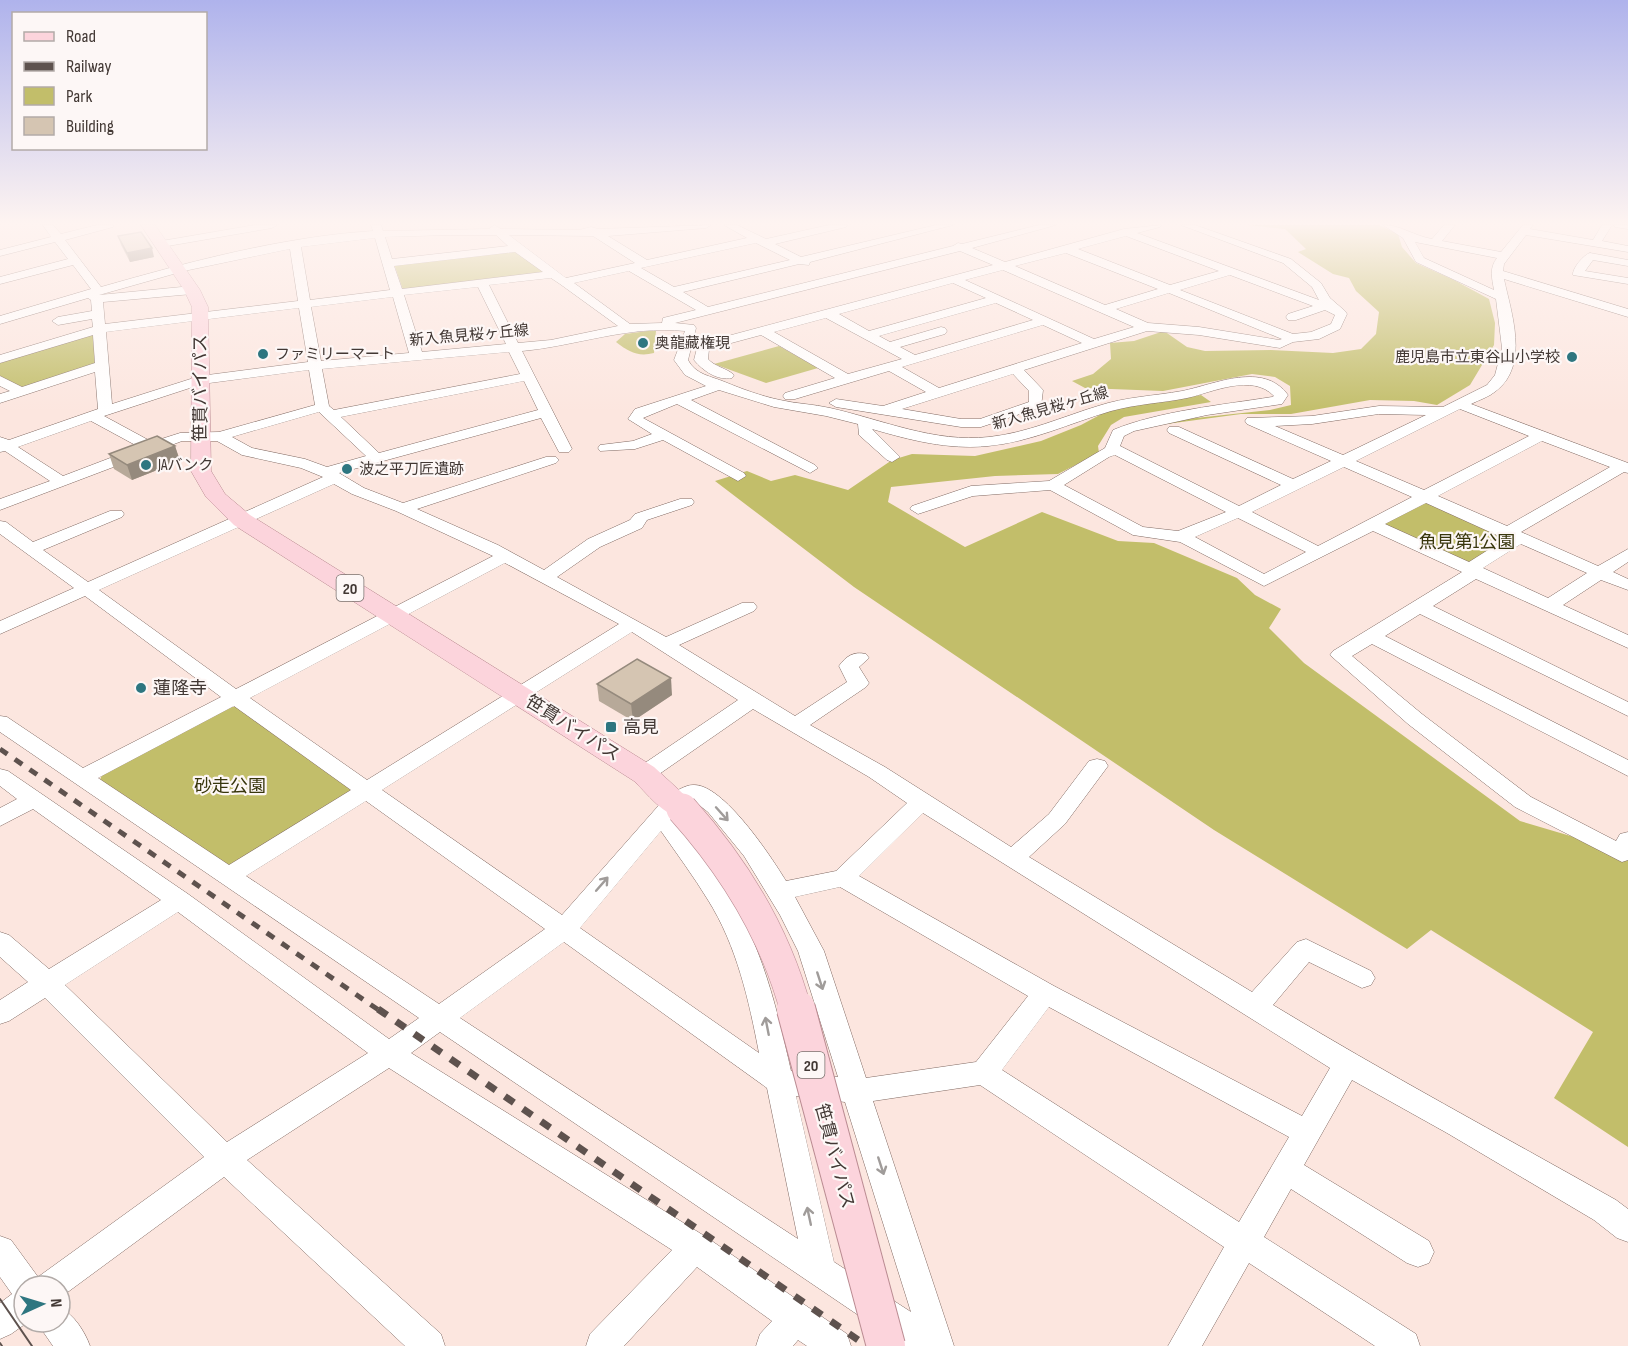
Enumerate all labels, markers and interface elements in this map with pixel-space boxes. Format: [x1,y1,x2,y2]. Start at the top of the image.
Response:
legend [12,12,207,150]
text: Road [66,26,96,47]
text: Railway [66,56,111,77]
text: Park [66,86,92,107]
text: Building [66,116,114,137]
street label: 新入魚見桜ヶ丘線 [408,321,530,350]
street label: 笹貫バイパス [190,334,211,442]
place label: 奥龍藏権現 [655,334,730,353]
marker: 奥龍藏権現 [636,336,650,350]
place label: ファミリーマート [275,345,395,364]
marker: ファミリーマート [256,347,270,361]
place label: 鹿児島市立東谷山小学校 [1395,348,1560,367]
marker: 鹿児島市立東谷山小学校 [1565,350,1579,364]
street label: 新入魚見桜ヶ丘線 [990,383,1110,434]
place label: JAバンク [157,456,213,475]
marker: JAバンク [139,458,153,472]
place label: 波之平刀匠遺跡 [359,460,464,479]
marker: 波之平刀匠遺跡 [340,462,354,476]
park label: 魚見第1公園 [1419,532,1515,553]
road number: 20 [336,575,364,601]
place label: 蓮隆寺 [153,678,207,699]
marker: 蓮隆寺 [134,681,148,695]
street label: 笹貫バイパス [522,691,624,766]
place label: 高見 [623,717,659,738]
marker: 高見 [604,720,618,734]
park label: 砂走公園 [194,776,266,797]
one-way arrow [715,807,729,822]
one-way arrow [595,877,609,892]
one-way arrow [816,971,827,990]
one-way arrow [761,1016,772,1036]
road number: 20 [798,1052,824,1078]
street label: 笹貫バイパス [810,1101,859,1211]
one-way arrow [876,1156,887,1175]
one-way arrow [803,1207,814,1226]
north arrow [12,1274,72,1334]
text: N [46,1298,65,1308]

